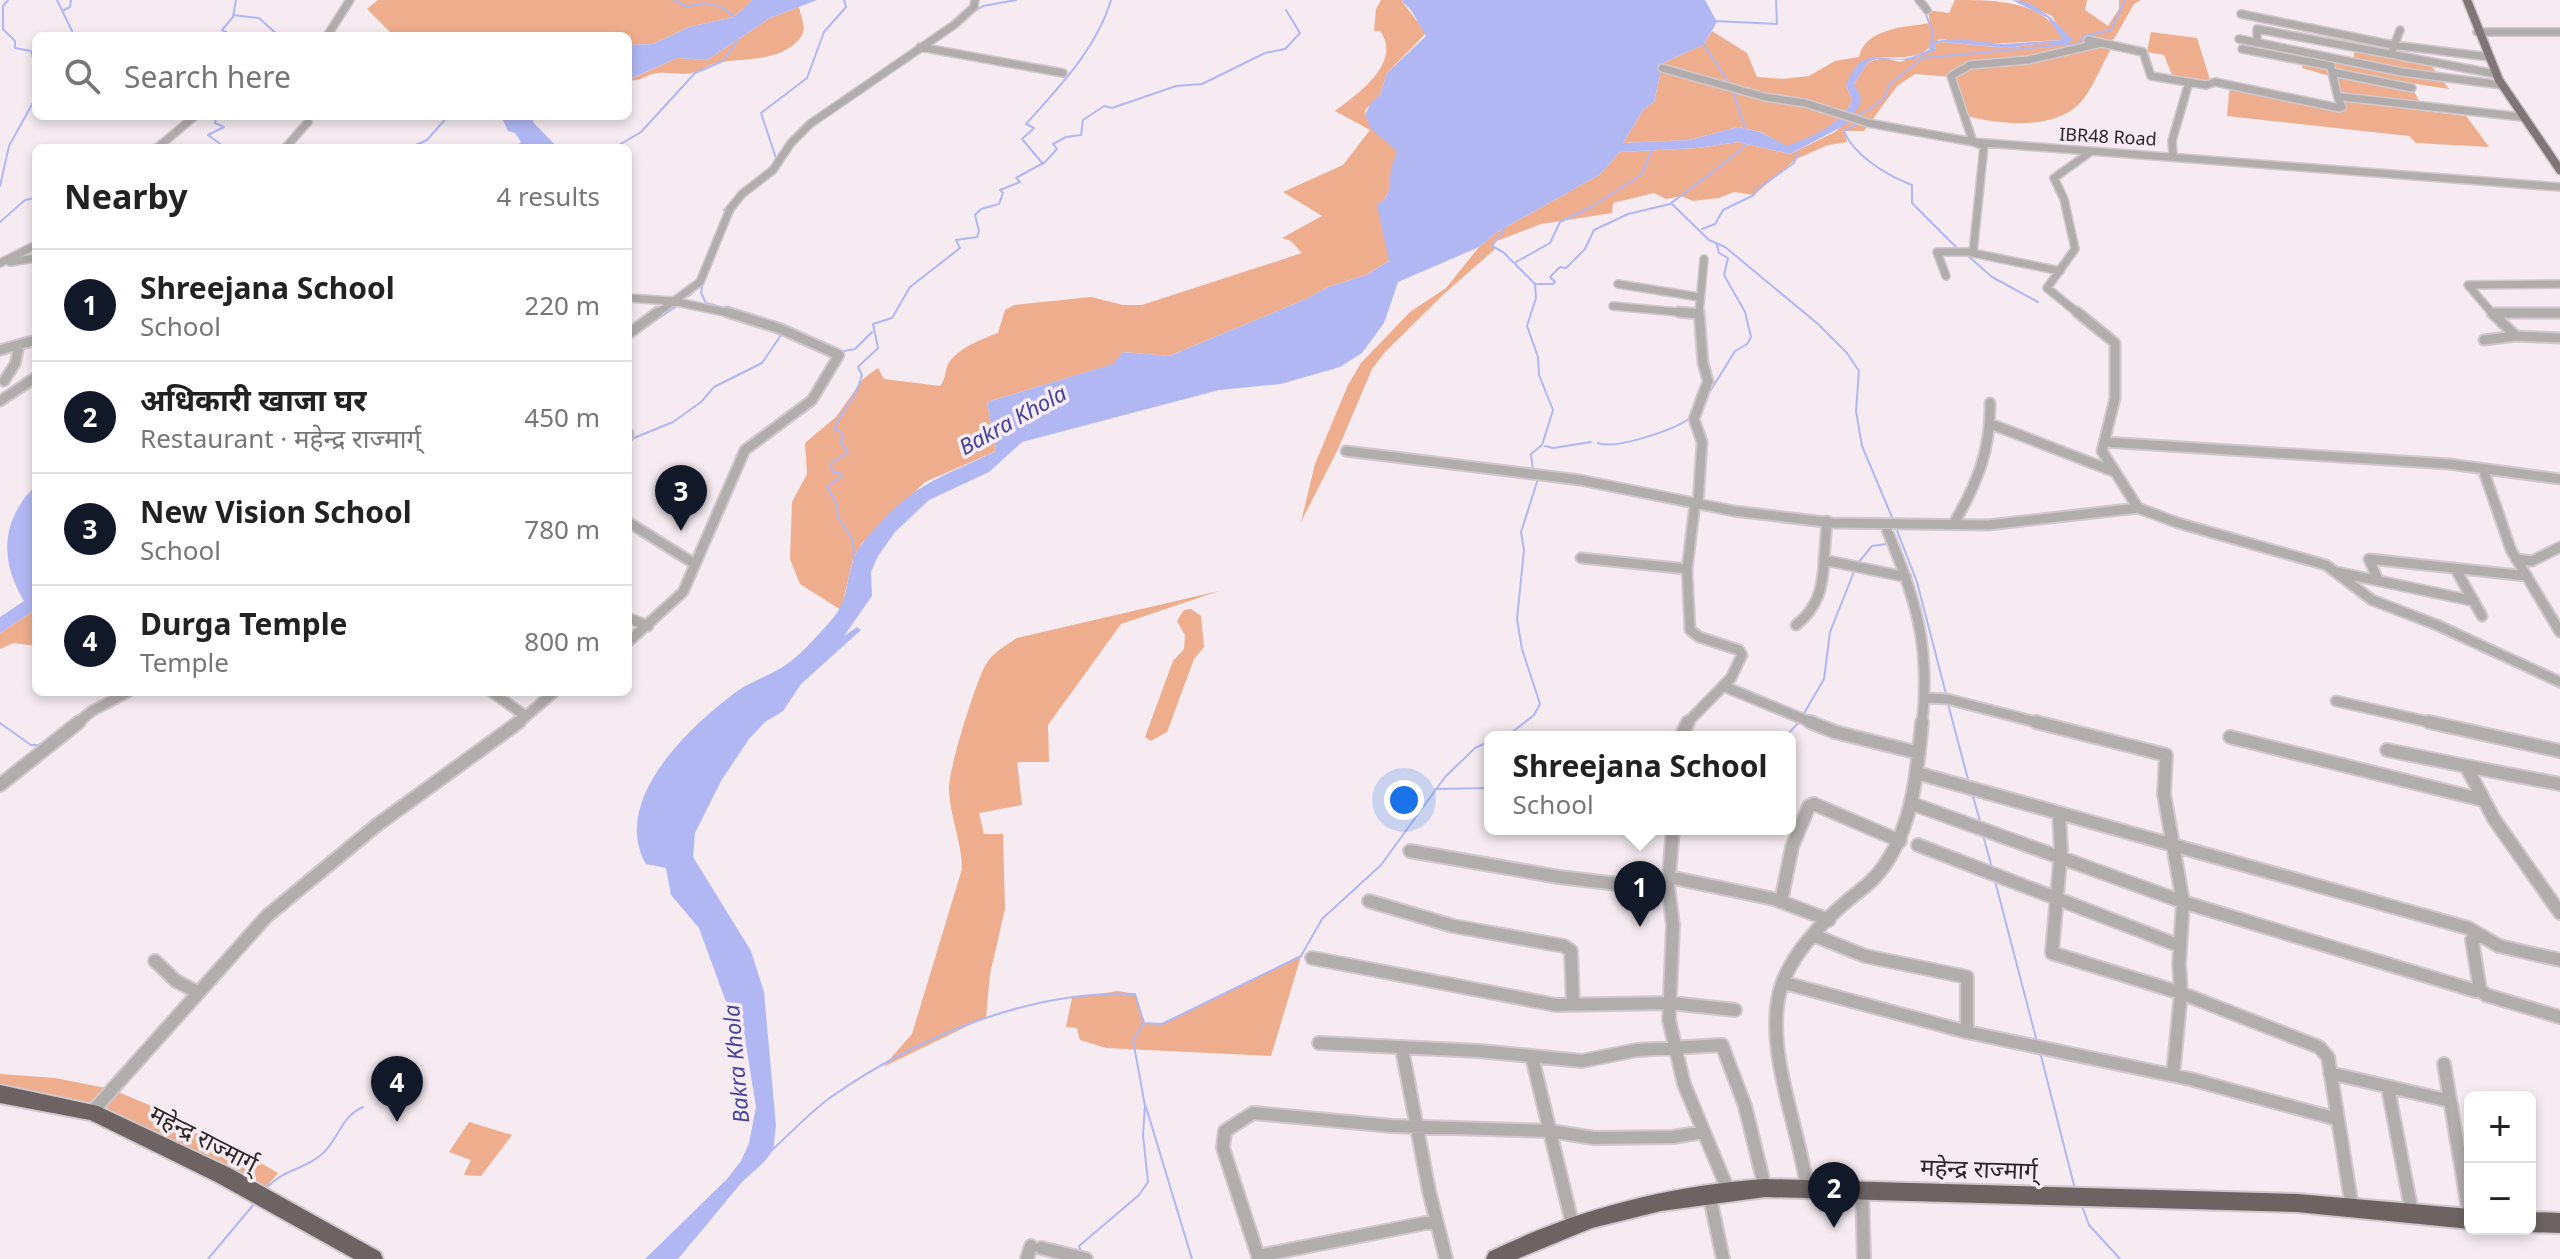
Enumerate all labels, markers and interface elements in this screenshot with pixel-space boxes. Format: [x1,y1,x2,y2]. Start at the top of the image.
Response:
search box [32,32,632,120]
icon: search [60,54,104,98]
text: Search here [124,56,291,97]
street label: IBR48 Road [2059,121,2157,151]
text: Nearby [64,173,188,219]
text: 4 results [496,178,600,214]
text: Shreejana School [140,267,395,308]
text: 1 [83,287,97,323]
text: 220 m [524,287,600,323]
text: School [140,308,221,344]
water label: Bakra Khola [953,377,1072,461]
text: अधिकारी खाजा घर [140,379,367,420]
text: 2 [83,399,97,435]
text: 450 m [524,399,600,435]
text: Restaurant · महेन्द्र राज्मार्ग् [140,420,421,456]
pin: 3 [655,465,707,531]
text: New Vision School [140,491,412,532]
text: 3 [83,511,97,547]
text: 780 m [524,511,600,547]
text: School [140,532,221,568]
text: Durga Temple [140,603,347,644]
text: 4 [83,623,97,659]
text: 800 m [524,623,600,659]
text: Temple [140,644,229,680]
popup [1484,731,1796,835]
text: Shreejana School [1513,745,1767,786]
your location [1384,780,1424,820]
text: School [1513,786,1594,822]
pin: 1 [1614,861,1666,927]
water label: Bakra Khola [715,1003,755,1124]
pin: 4 [371,1056,423,1122]
map controls [2464,1091,2536,1235]
button: + [2464,1091,2536,1163]
street label: महेन्द्र राज्मार्ग् [144,1097,267,1181]
street label: महेन्द्र राज्मार्ग् [1920,1149,2042,1187]
pin: 2 [1808,1162,1860,1228]
button: − [2464,1163,2536,1235]

